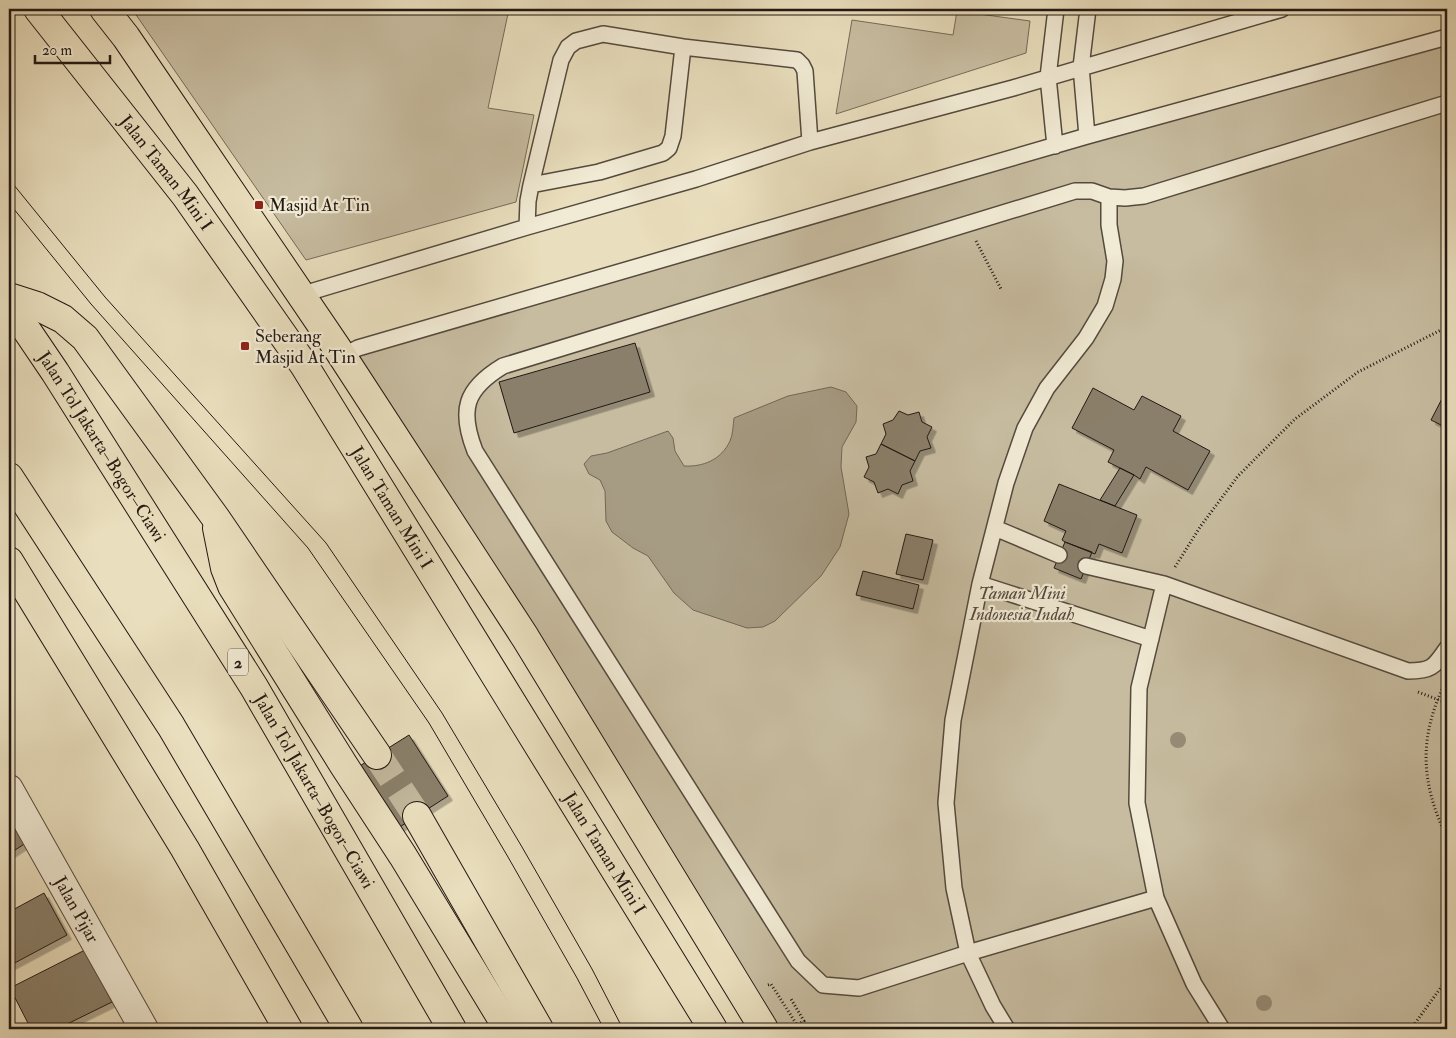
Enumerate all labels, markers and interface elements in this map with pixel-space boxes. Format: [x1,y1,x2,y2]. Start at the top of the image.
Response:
scale bar [35,32,110,64]
text: 20 m [42,41,72,60]
street label: Jalan Taman Mini I [114,110,217,235]
place label: Masjid At Tin [269,194,370,217]
marker: Masjid At Tin [253,199,265,211]
place label: Seberang Masjid At Tin [255,325,356,369]
marker: Seberang Masjid At Tin [239,340,251,352]
street label: Jalan Tol Jakarta–Bogor–Ciawi [32,346,171,547]
street label: Jalan Taman Mini I [344,441,438,573]
park label: Taman Mini Indonesia Indah [968,582,1075,626]
road number: 2 [228,649,248,676]
street label: Jalan Tol Jakarta–Bogor–Ciawi [248,689,379,893]
street label: Jalan Taman Mini I [557,787,651,919]
street label: Jalan Pijar [48,871,104,947]

